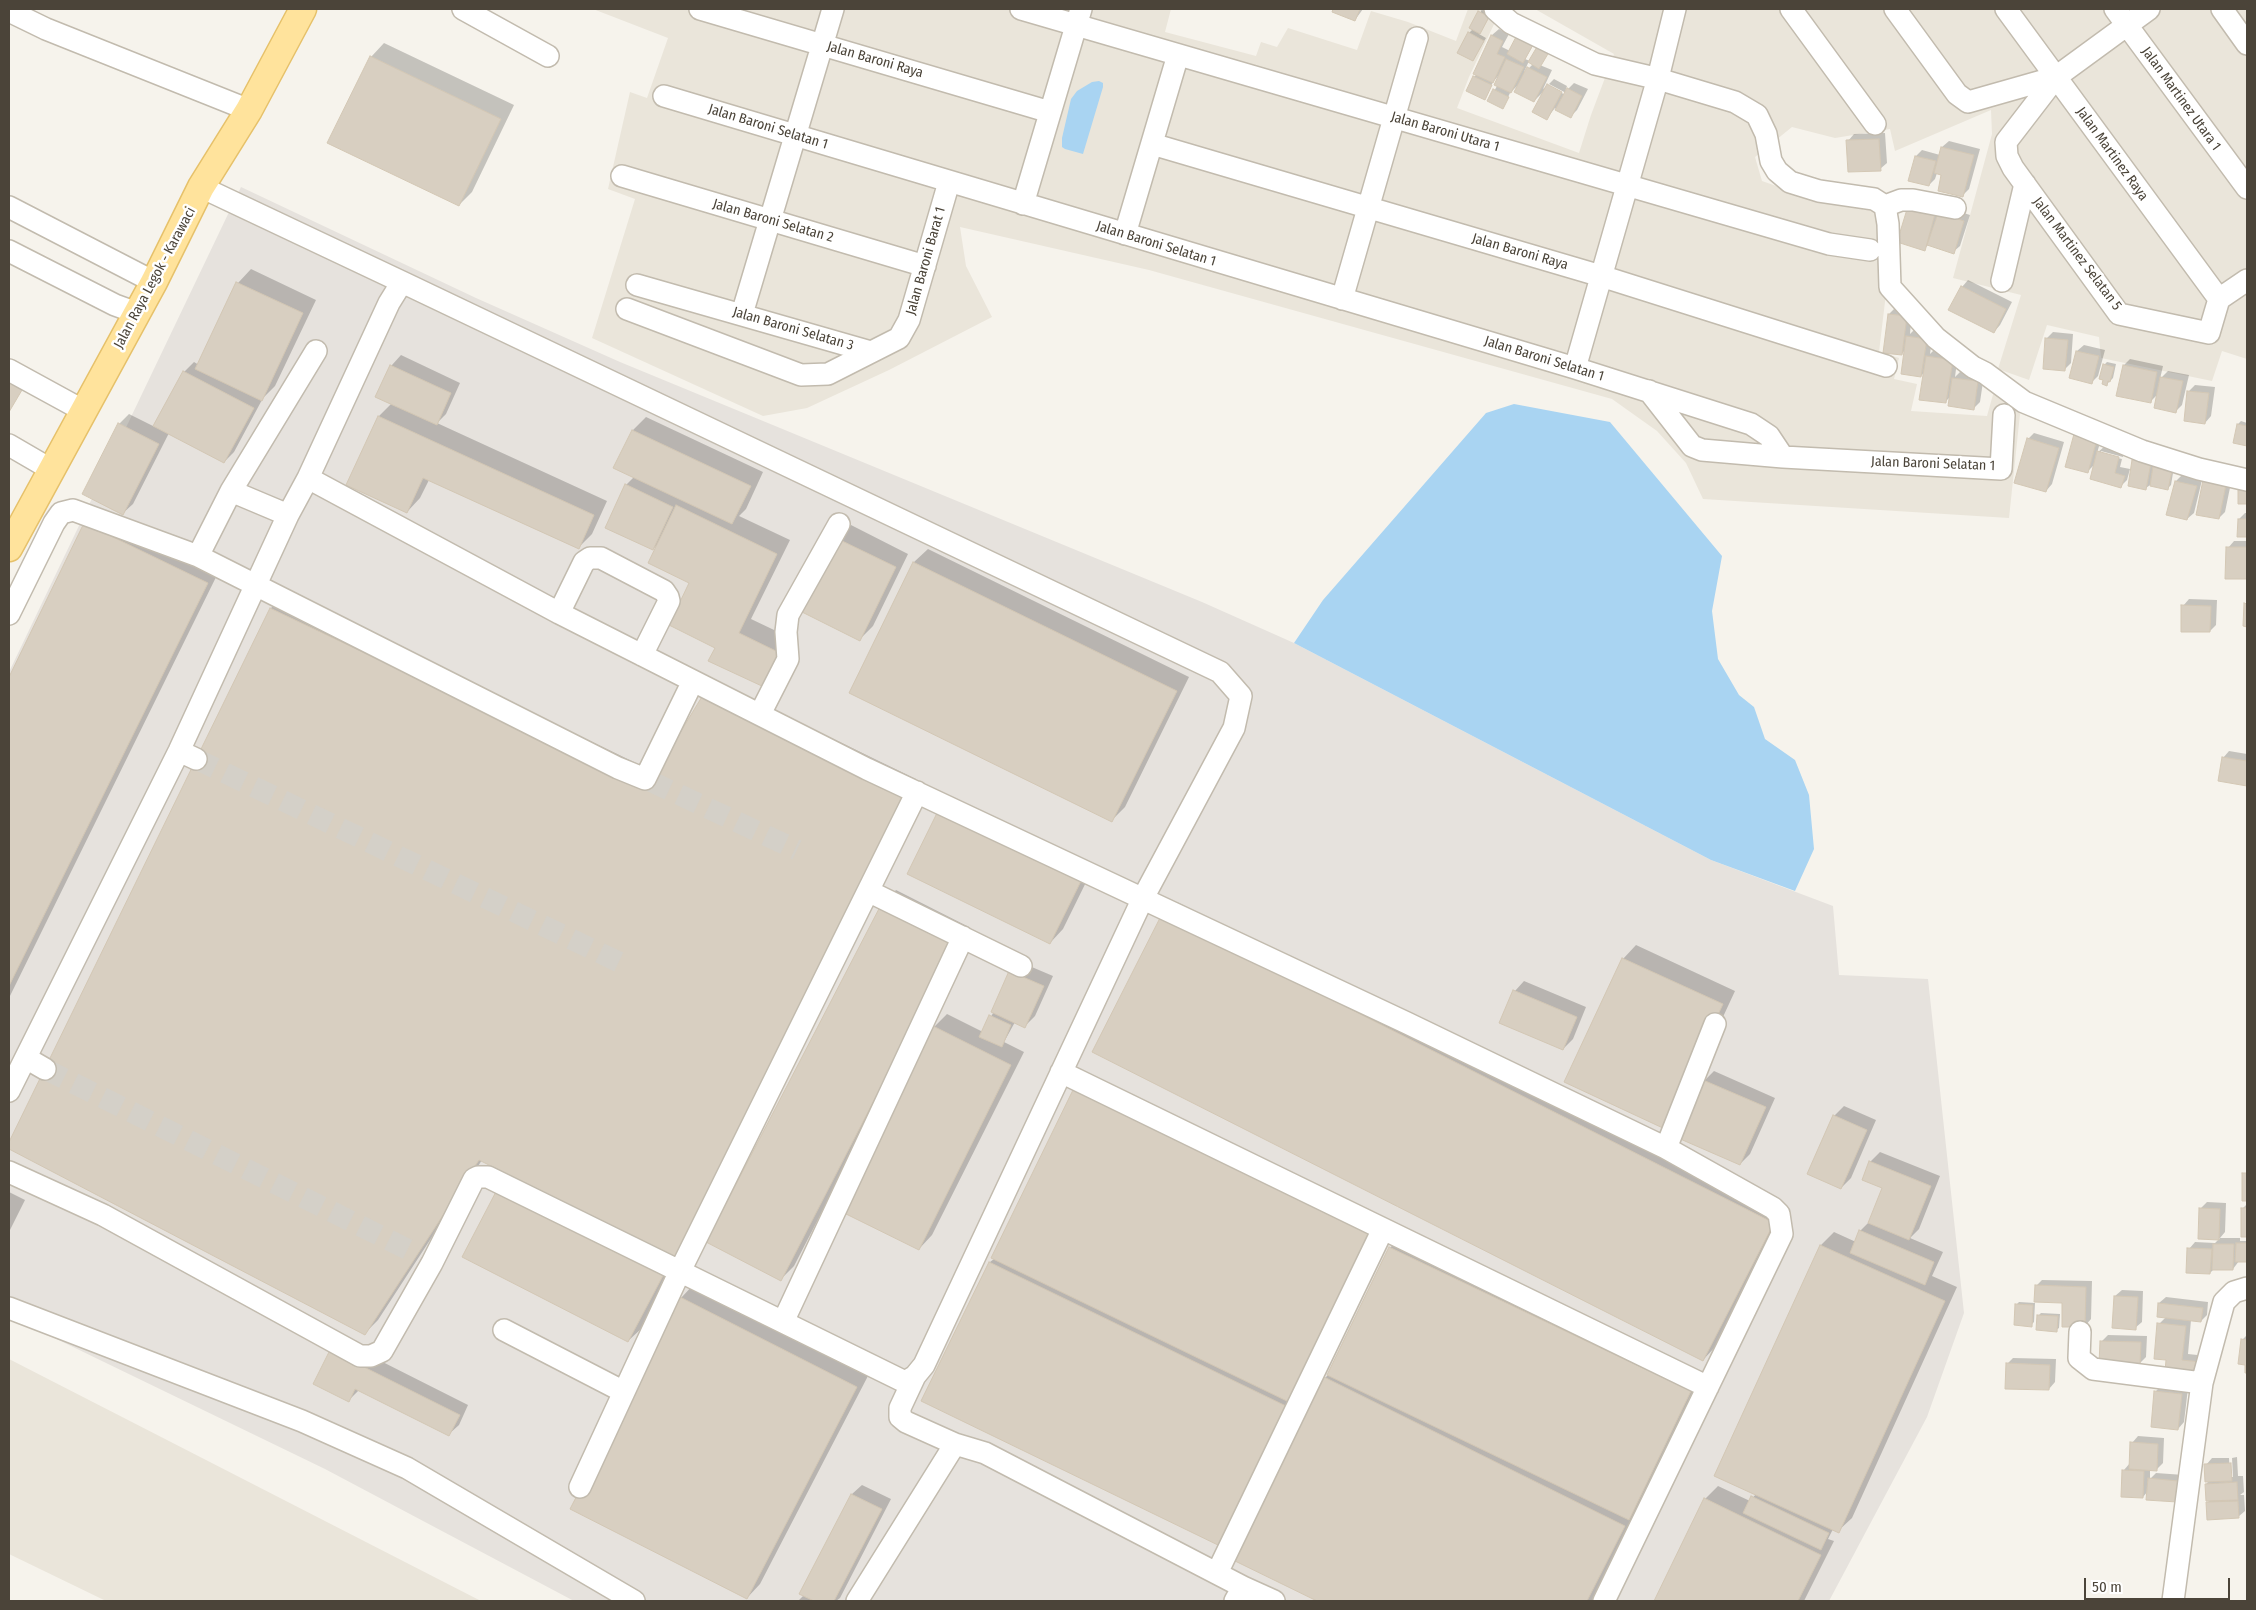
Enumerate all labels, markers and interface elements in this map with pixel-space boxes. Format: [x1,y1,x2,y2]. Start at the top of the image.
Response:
street label: Jalan Baroni Raya [825,38,925,82]
street label: Jalan Martinez Utara 1 [2138,44,2224,154]
street label: Jalan Baroni Selatan 1 [706,101,830,153]
street label: Jalan Martinez Raya [2072,104,2152,204]
street label: Jalan Baroni Utara 1 [1389,109,1501,155]
street label: Jalan Martinez Selatan 5 [2029,194,2125,314]
street label: Jalan Baroni Selatan 2 [711,196,835,246]
street label: Jalan Raya Legok - Karawaci [111,204,199,352]
street label: Jalan Baroni Barat 1 [903,205,949,317]
street label: Jalan Baroni Selatan 1 [1094,218,1218,270]
street label: Jalan Baroni Raya [1470,230,1570,274]
street label: Jalan Baroni Selatan 3 [731,304,855,354]
street label: Jalan Baroni Selatan 1 [1482,333,1606,385]
street label: Jalan Baroni Selatan 1 [1871,453,1995,475]
scale bar [2086,1568,2232,1600]
text: 50 m [2092,1578,2122,1596]

